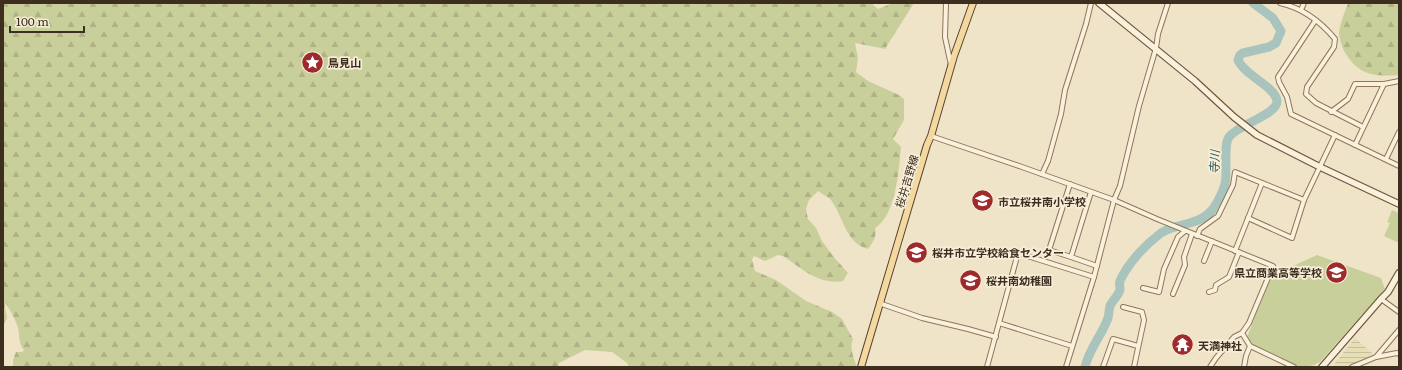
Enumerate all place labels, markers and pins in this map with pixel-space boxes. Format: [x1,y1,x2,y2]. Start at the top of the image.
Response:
place icon: 鳥見山 [299,49,325,75]
place label: 鳥見山 [328,54,361,70]
school or university icon: 市立桜井南小学校 [970,188,996,214]
place label: 市立桜井南小学校 [998,193,1086,209]
school or university icon: 桜井市立学校給食センター [904,239,930,265]
place label: 桜井市立学校給食センター [932,244,1064,260]
school or university icon: 県立商業高等学校 [1324,259,1350,285]
place label: 県立商業高等学校 [1234,264,1322,280]
school or university icon: 桜井南幼稚園 [957,267,983,293]
place label: 桜井南幼稚園 [986,272,1052,288]
temple icon: 天満神社 [1169,332,1195,358]
place label: 天満神社 [1198,337,1242,353]

